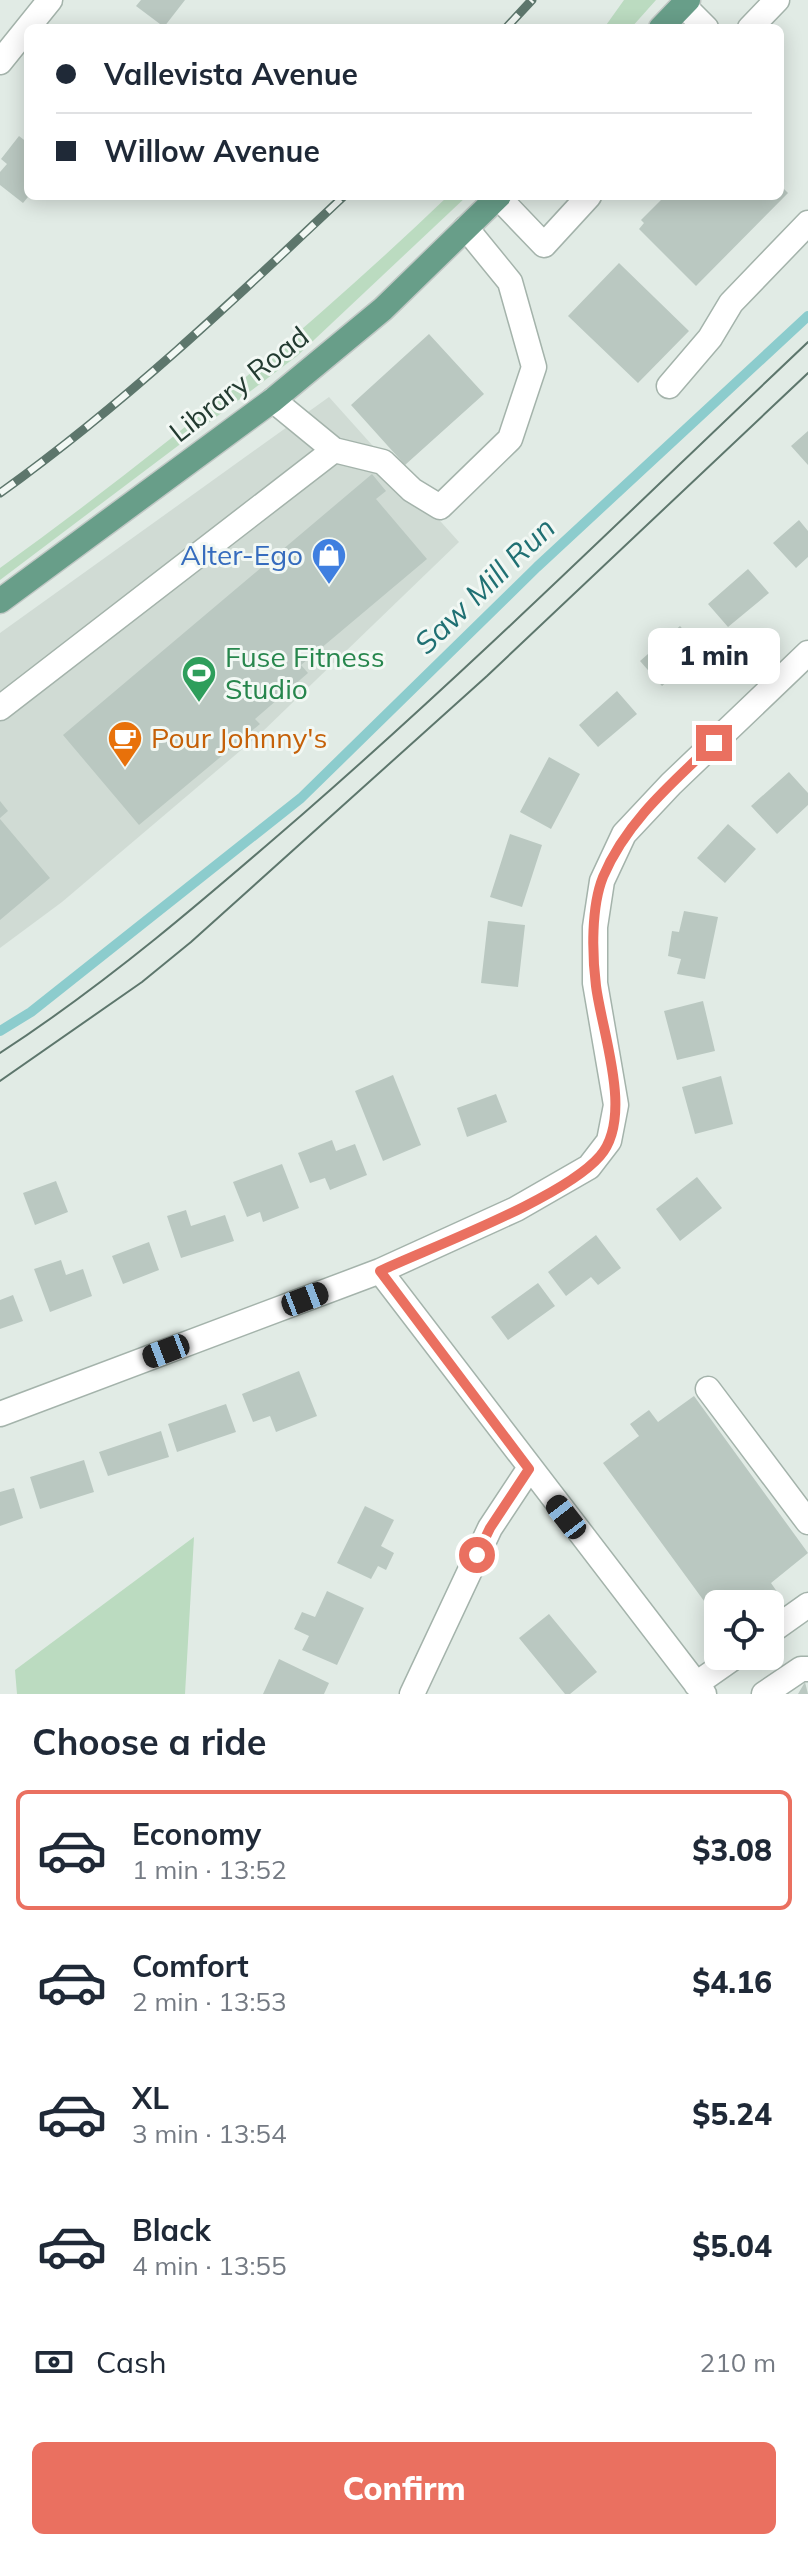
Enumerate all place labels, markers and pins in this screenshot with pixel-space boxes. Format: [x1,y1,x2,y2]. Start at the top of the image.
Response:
shop icon: Alter-Ego [310,536,348,586]
place label: Alter-Ego [180,537,303,572]
place label: Fuse Fitness Studio [225,639,385,706]
sports icon: Fuse Fitness Studio [180,654,218,704]
cafe icon: Pour Johnny's [106,719,144,769]
place label: Pour Johnny's [151,720,327,755]

